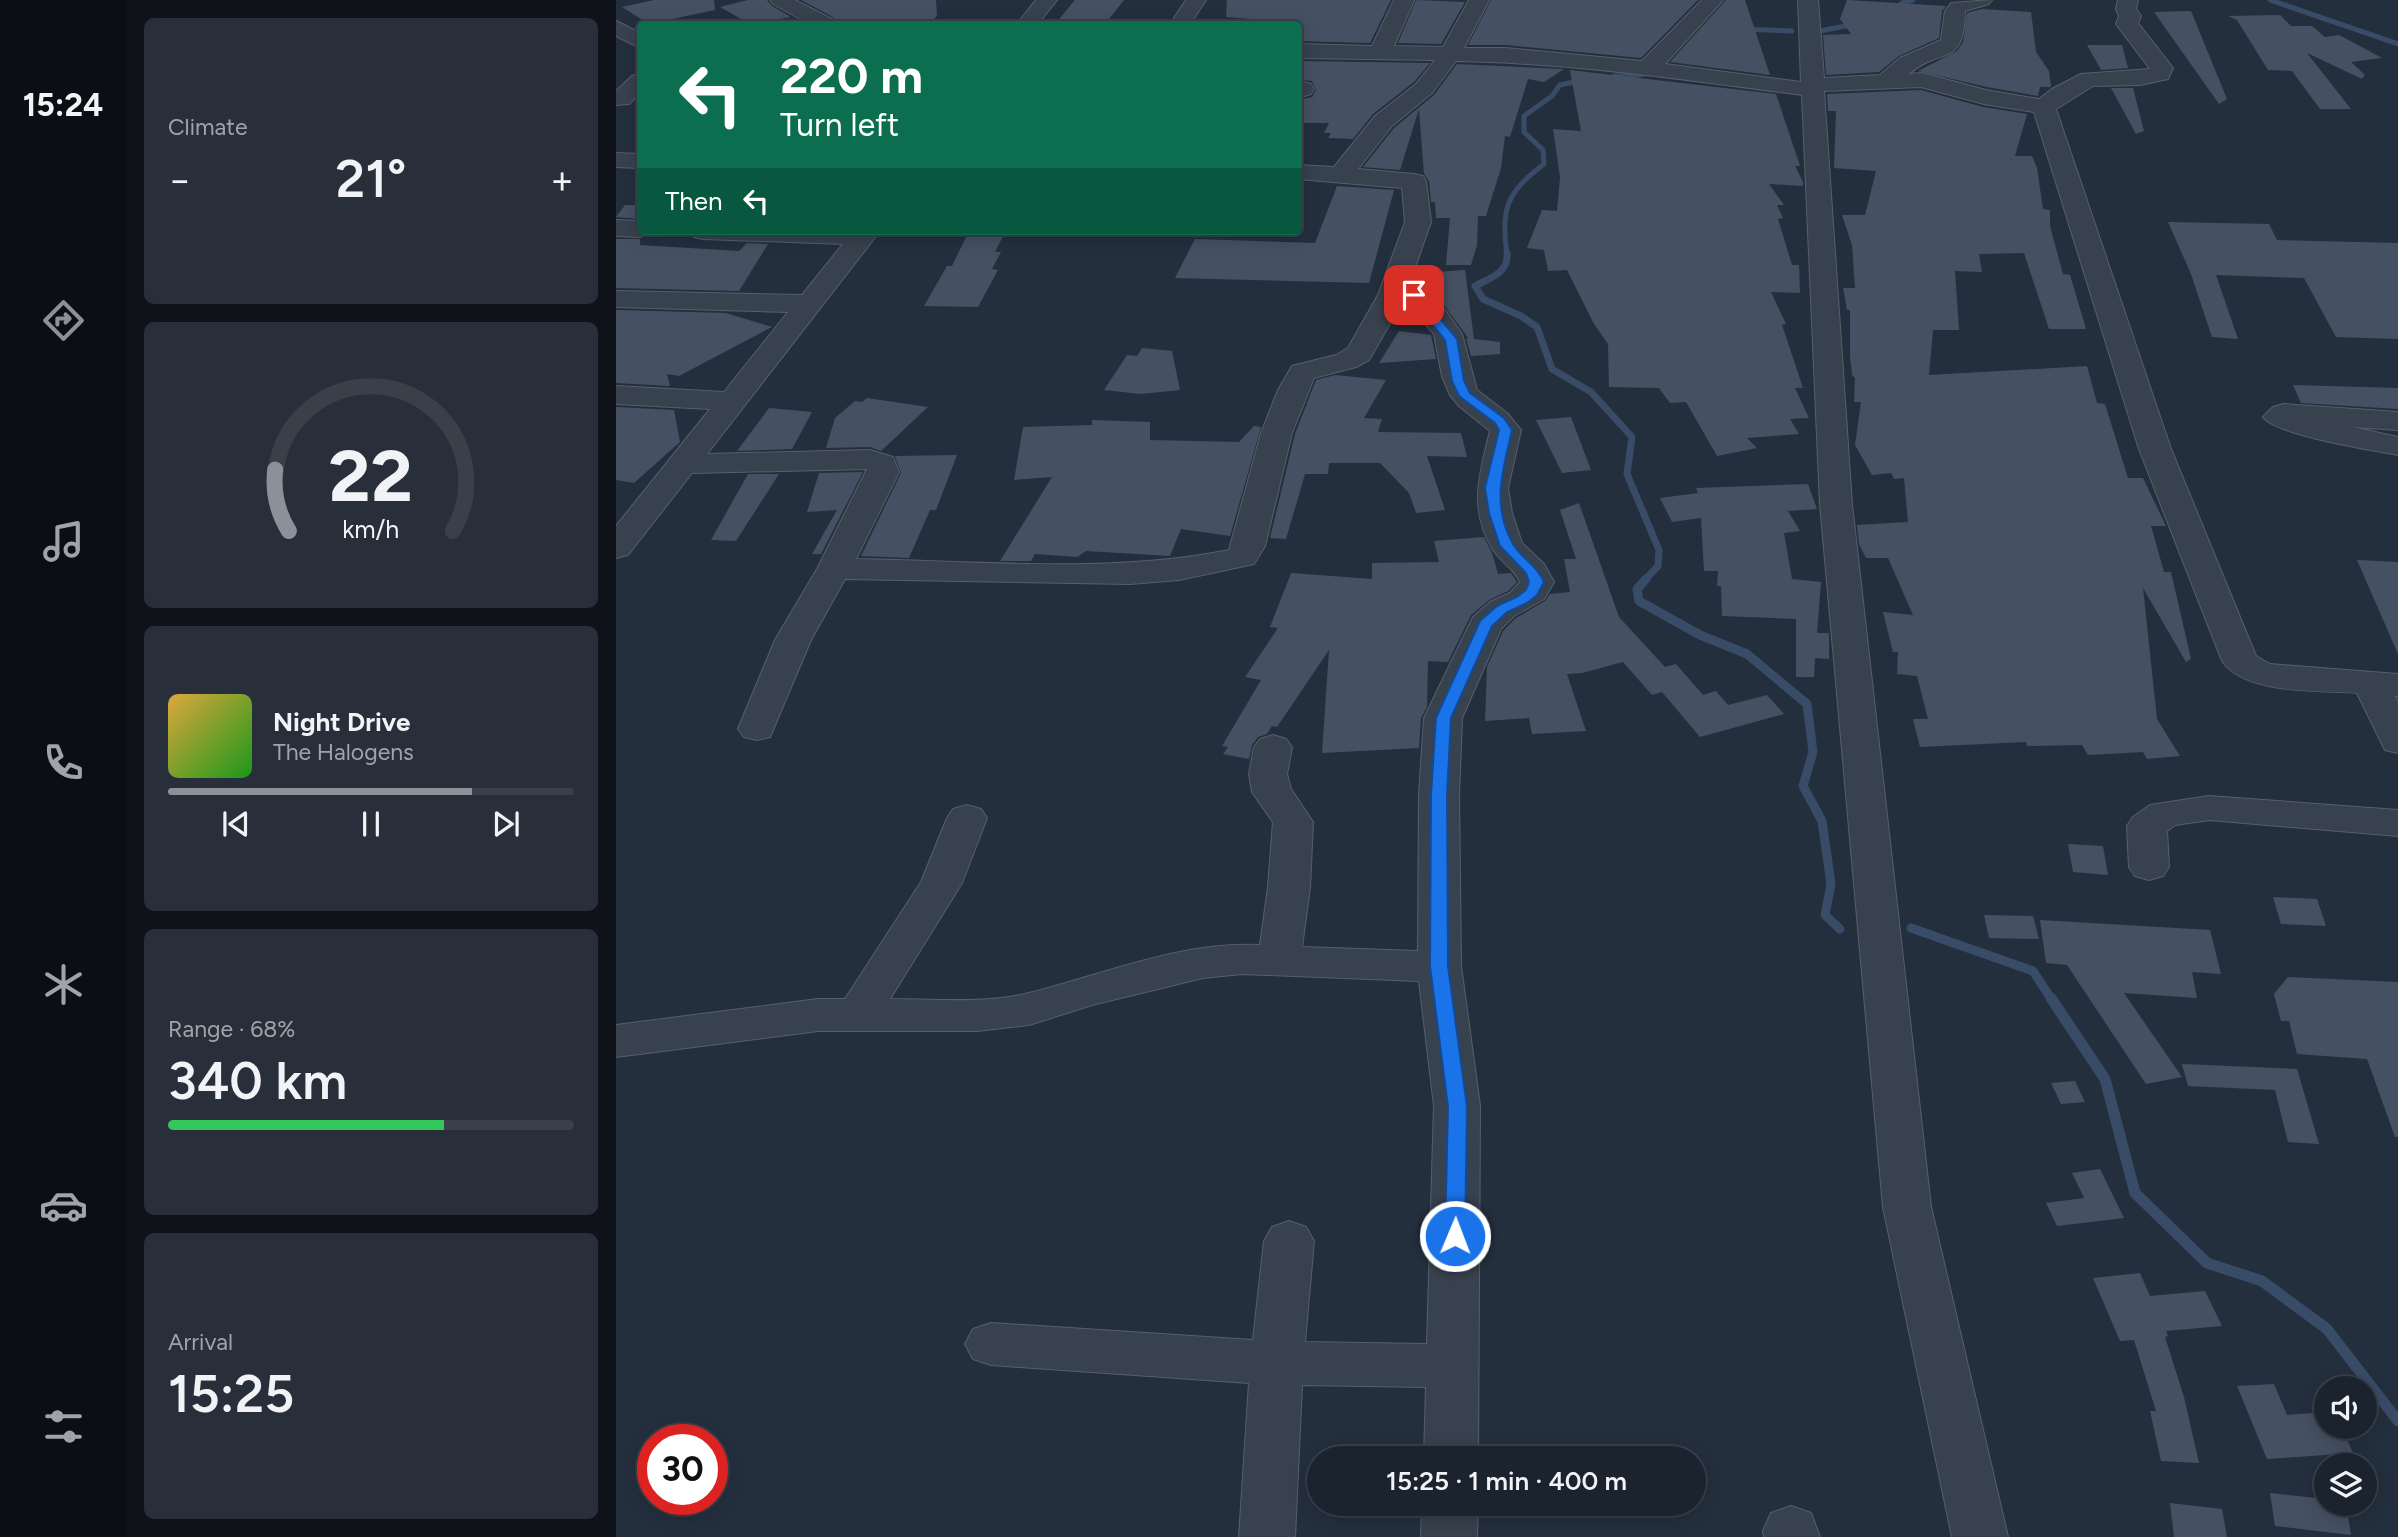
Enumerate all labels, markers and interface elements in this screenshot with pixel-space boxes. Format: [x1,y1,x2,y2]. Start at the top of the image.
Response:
text: 220 m [780,46,923,105]
icon: left [665,49,756,140]
text: 15:24 [23,86,103,124]
text: Turn left [780,106,899,144]
text: Climate [168,113,247,141]
text: 21° [336,148,406,210]
text: − [168,157,192,203]
text: + [550,157,574,203]
icon: left [737,182,775,220]
text: Then [665,185,723,217]
pin [1384,265,1444,325]
icon: arrive [1395,276,1433,314]
icon: directions [39,296,88,345]
text: 22 [329,432,413,519]
text: km/h [342,513,400,543]
icon: music [39,517,88,566]
text: Night Drive [273,706,410,738]
icon: phone [39,738,88,787]
text: The Halogens [273,738,414,766]
icon: previous [217,805,255,843]
icon: pause [352,805,390,843]
icon: next [487,805,525,843]
icon: climate [39,960,88,1009]
text: Range · 68% [168,1015,295,1043]
text: 340 km [168,1050,347,1112]
icon: car [39,1181,88,1230]
position arrow [1418,1199,1492,1273]
text: Arrival [168,1328,233,1356]
text: 15:25 [168,1363,294,1425]
map controls [2314,1376,2377,1516]
button: sound [2314,1376,2377,1439]
icon: filters [39,1402,88,1451]
speed limit sign: 30 [637,1424,728,1515]
button: layers [2314,1453,2377,1516]
text: 15:25 · 1 min · 400 m [1386,1465,1627,1497]

